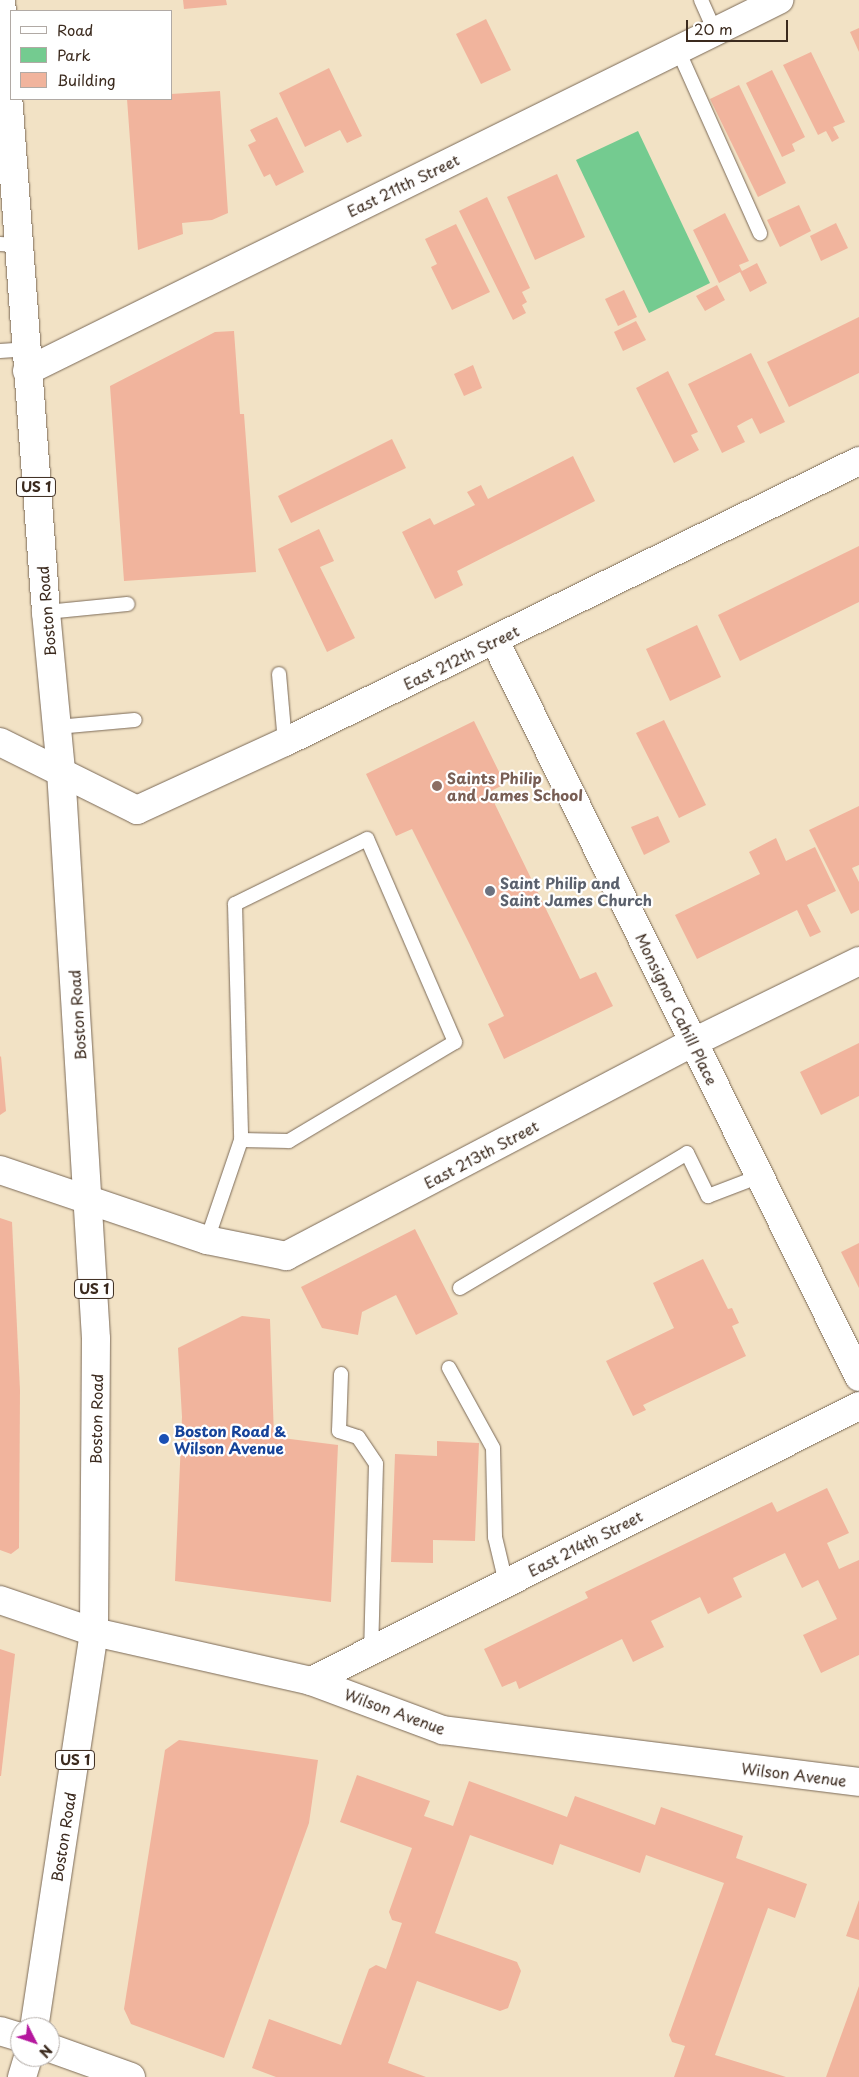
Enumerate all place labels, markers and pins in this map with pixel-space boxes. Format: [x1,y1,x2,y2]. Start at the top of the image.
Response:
place label: Saints Philip and James School [447,768,584,803]
marker: Saints Philip and James School [431,780,443,792]
place label: Saint Philip and Saint James Church [500,873,653,908]
marker: Saint Philip and Saint James Church [484,885,496,897]
place label: Boston Road & Wilson Avenue [174,1421,287,1456]
marker: Boston Road & Wilson Avenue [158,1433,170,1445]

